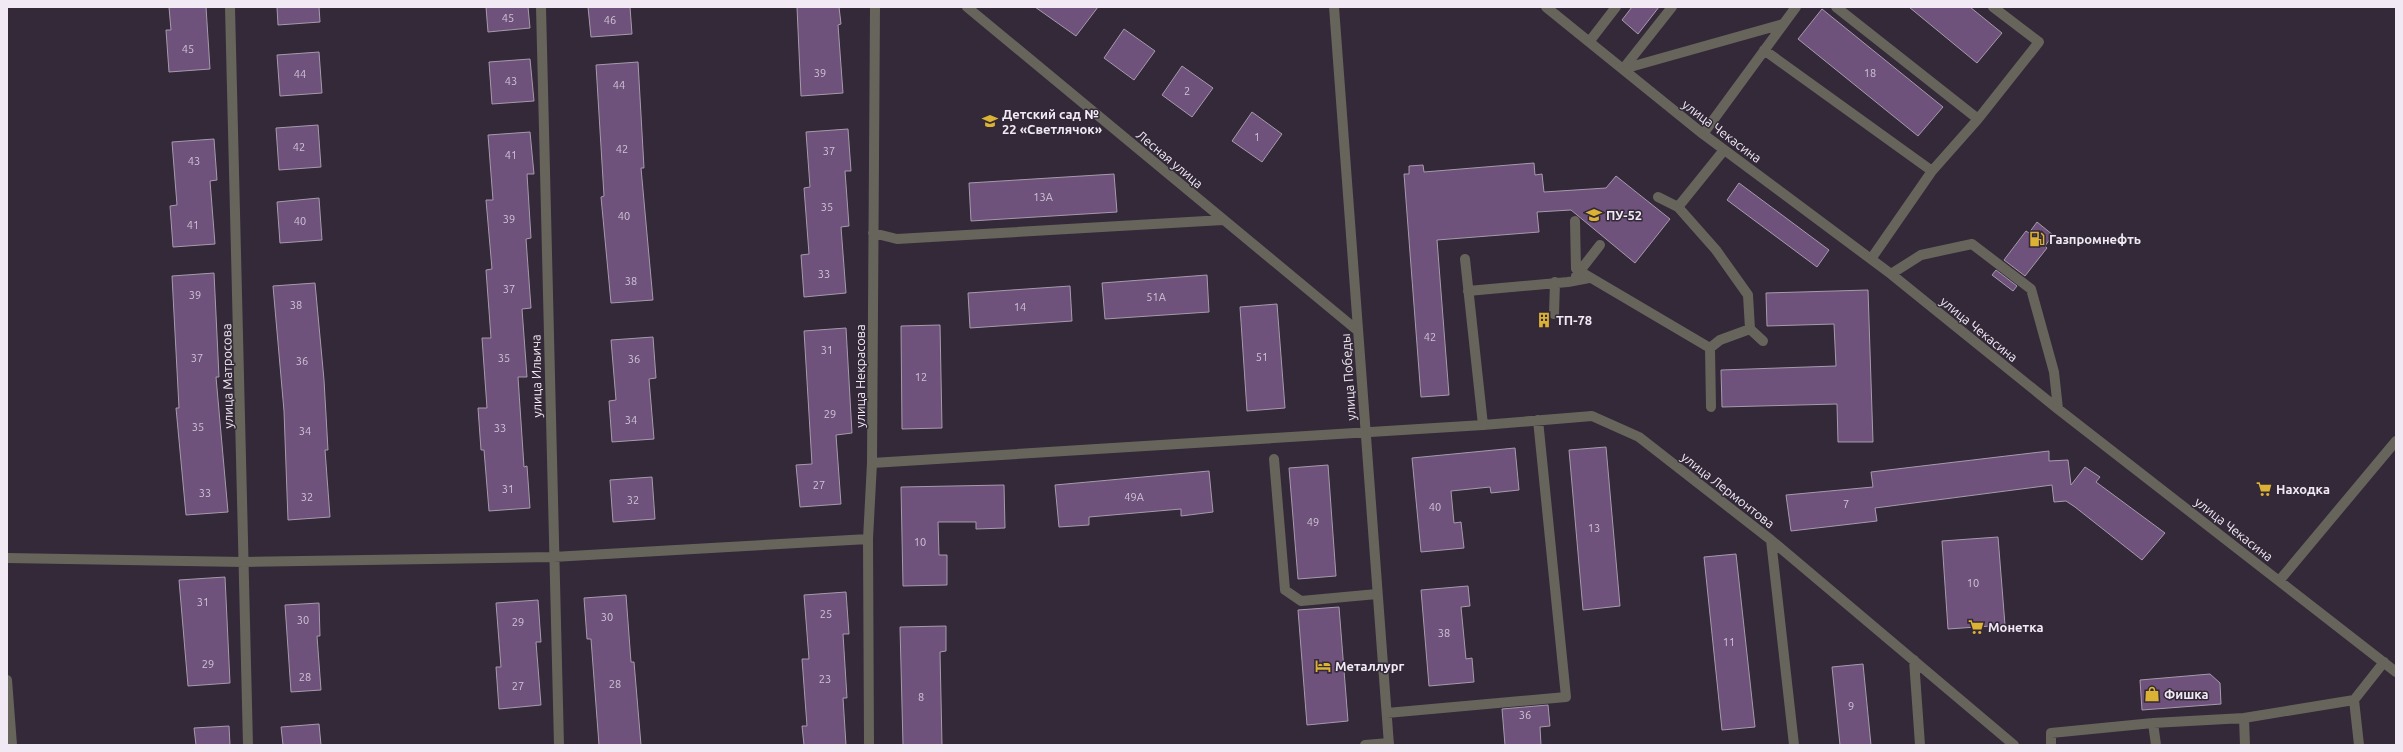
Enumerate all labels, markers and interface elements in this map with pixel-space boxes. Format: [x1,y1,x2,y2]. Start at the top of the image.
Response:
house number: 45 [502,12,514,24]
house number: 46 [604,14,616,26]
house number: 45 [182,43,194,55]
house number: 39 [814,67,826,79]
house number: 18 [1864,67,1876,79]
house number: 44 [294,68,306,80]
house number: 43 [505,75,517,87]
house number: 44 [613,79,625,91]
house number: 2 [1184,85,1190,97]
street label: улица Чекасина [1680,97,1764,165]
place label: Детский сад № 22 «Светлячок» [1002,107,1103,136]
school or university icon: Детский сад № 22 «Светлячок» [981,112,999,130]
street label: Лесная улица [1134,127,1206,191]
house number: 1 [1254,131,1260,143]
house number: 42 [293,141,305,153]
house number: 42 [616,143,628,155]
house number: 37 [823,145,835,157]
house number: 41 [505,149,517,161]
house number: 43 [188,155,200,167]
house number: 13А [1033,191,1054,203]
house number: 35 [821,201,833,213]
school or university icon: ПУ-52 [1585,206,1603,224]
place label: ПУ-52 [1606,208,1642,222]
house number: 40 [618,210,630,222]
house number: 39 [503,213,515,225]
house number: 40 [294,215,306,227]
house number: 41 [187,219,199,231]
fuel station icon: Газпромнефть [2028,230,2046,248]
place label: Газпромнефть [2049,232,2141,246]
house number: 33 [818,268,830,280]
house number: 38 [625,275,637,287]
house number: 37 [503,283,515,295]
house number: 39 [189,289,201,301]
house number: 51А [1146,291,1167,303]
street label: улица Чекасина [1938,294,2020,364]
house number: 38 [290,299,302,311]
house number: 14 [1014,301,1026,313]
building icon: ТП-78 [1535,311,1553,329]
place label: ТП-78 [1556,313,1592,327]
street label: улица Матросова [219,323,235,429]
street label: улица Некрасова [853,324,867,428]
house number: 42 [1424,331,1436,343]
street label: улица Победы [1338,333,1358,421]
street label: улица Ильича [528,334,544,418]
house number: 31 [821,344,833,356]
house number: 51 [1256,351,1268,363]
house number: 37 [191,352,203,364]
house number: 35 [498,352,510,364]
house number: 36 [628,353,640,365]
house number: 36 [296,355,308,367]
house number: 12 [915,371,927,383]
house number: 29 [824,408,836,420]
house number: 34 [625,414,637,426]
house number: 35 [192,421,204,433]
house number: 33 [494,422,506,434]
house number: 34 [299,425,311,437]
street label: улица Лермонтова [1679,449,1777,531]
house number: 27 [813,479,825,491]
supermarket icon: Находка [2255,480,2273,498]
place label: Находка [2276,482,2330,496]
house number: 31 [502,483,514,495]
house number: 33 [199,487,211,499]
house number: 32 [301,491,313,503]
house number: 49А [1124,491,1145,503]
house number: 32 [627,494,639,506]
street label: улица Чекасина [2192,494,2276,564]
house number: 7 [1843,498,1849,510]
house number: 40 [1429,501,1441,513]
house number: 49 [1307,516,1319,528]
house number: 13 [1588,522,1600,534]
house number: 10 [914,536,926,548]
house number: 10 [1967,577,1979,589]
house number: 31 [197,596,209,608]
house number: 25 [820,608,832,620]
house number: 30 [601,611,613,623]
house number: 30 [297,614,309,626]
house number: 29 [512,616,524,628]
supermarket icon: Монетка [1967,618,1985,636]
place label: Монетка [1988,620,2043,634]
house number: 38 [1438,627,1450,639]
house number: 11 [1723,636,1735,648]
hotel icon: Металлург [1314,657,1332,675]
house number: 29 [202,658,214,670]
place label: Металлург [1335,659,1404,673]
house number: 28 [299,671,311,683]
house number: 23 [819,673,831,685]
house number: 28 [609,678,621,690]
house number: 27 [512,680,524,692]
shop icon: Фишка [2143,685,2161,703]
place label: Фишка [2164,687,2209,701]
house number: 8 [918,691,924,703]
house number: 9 [1848,700,1854,712]
house number: 36 [1519,709,1531,721]

